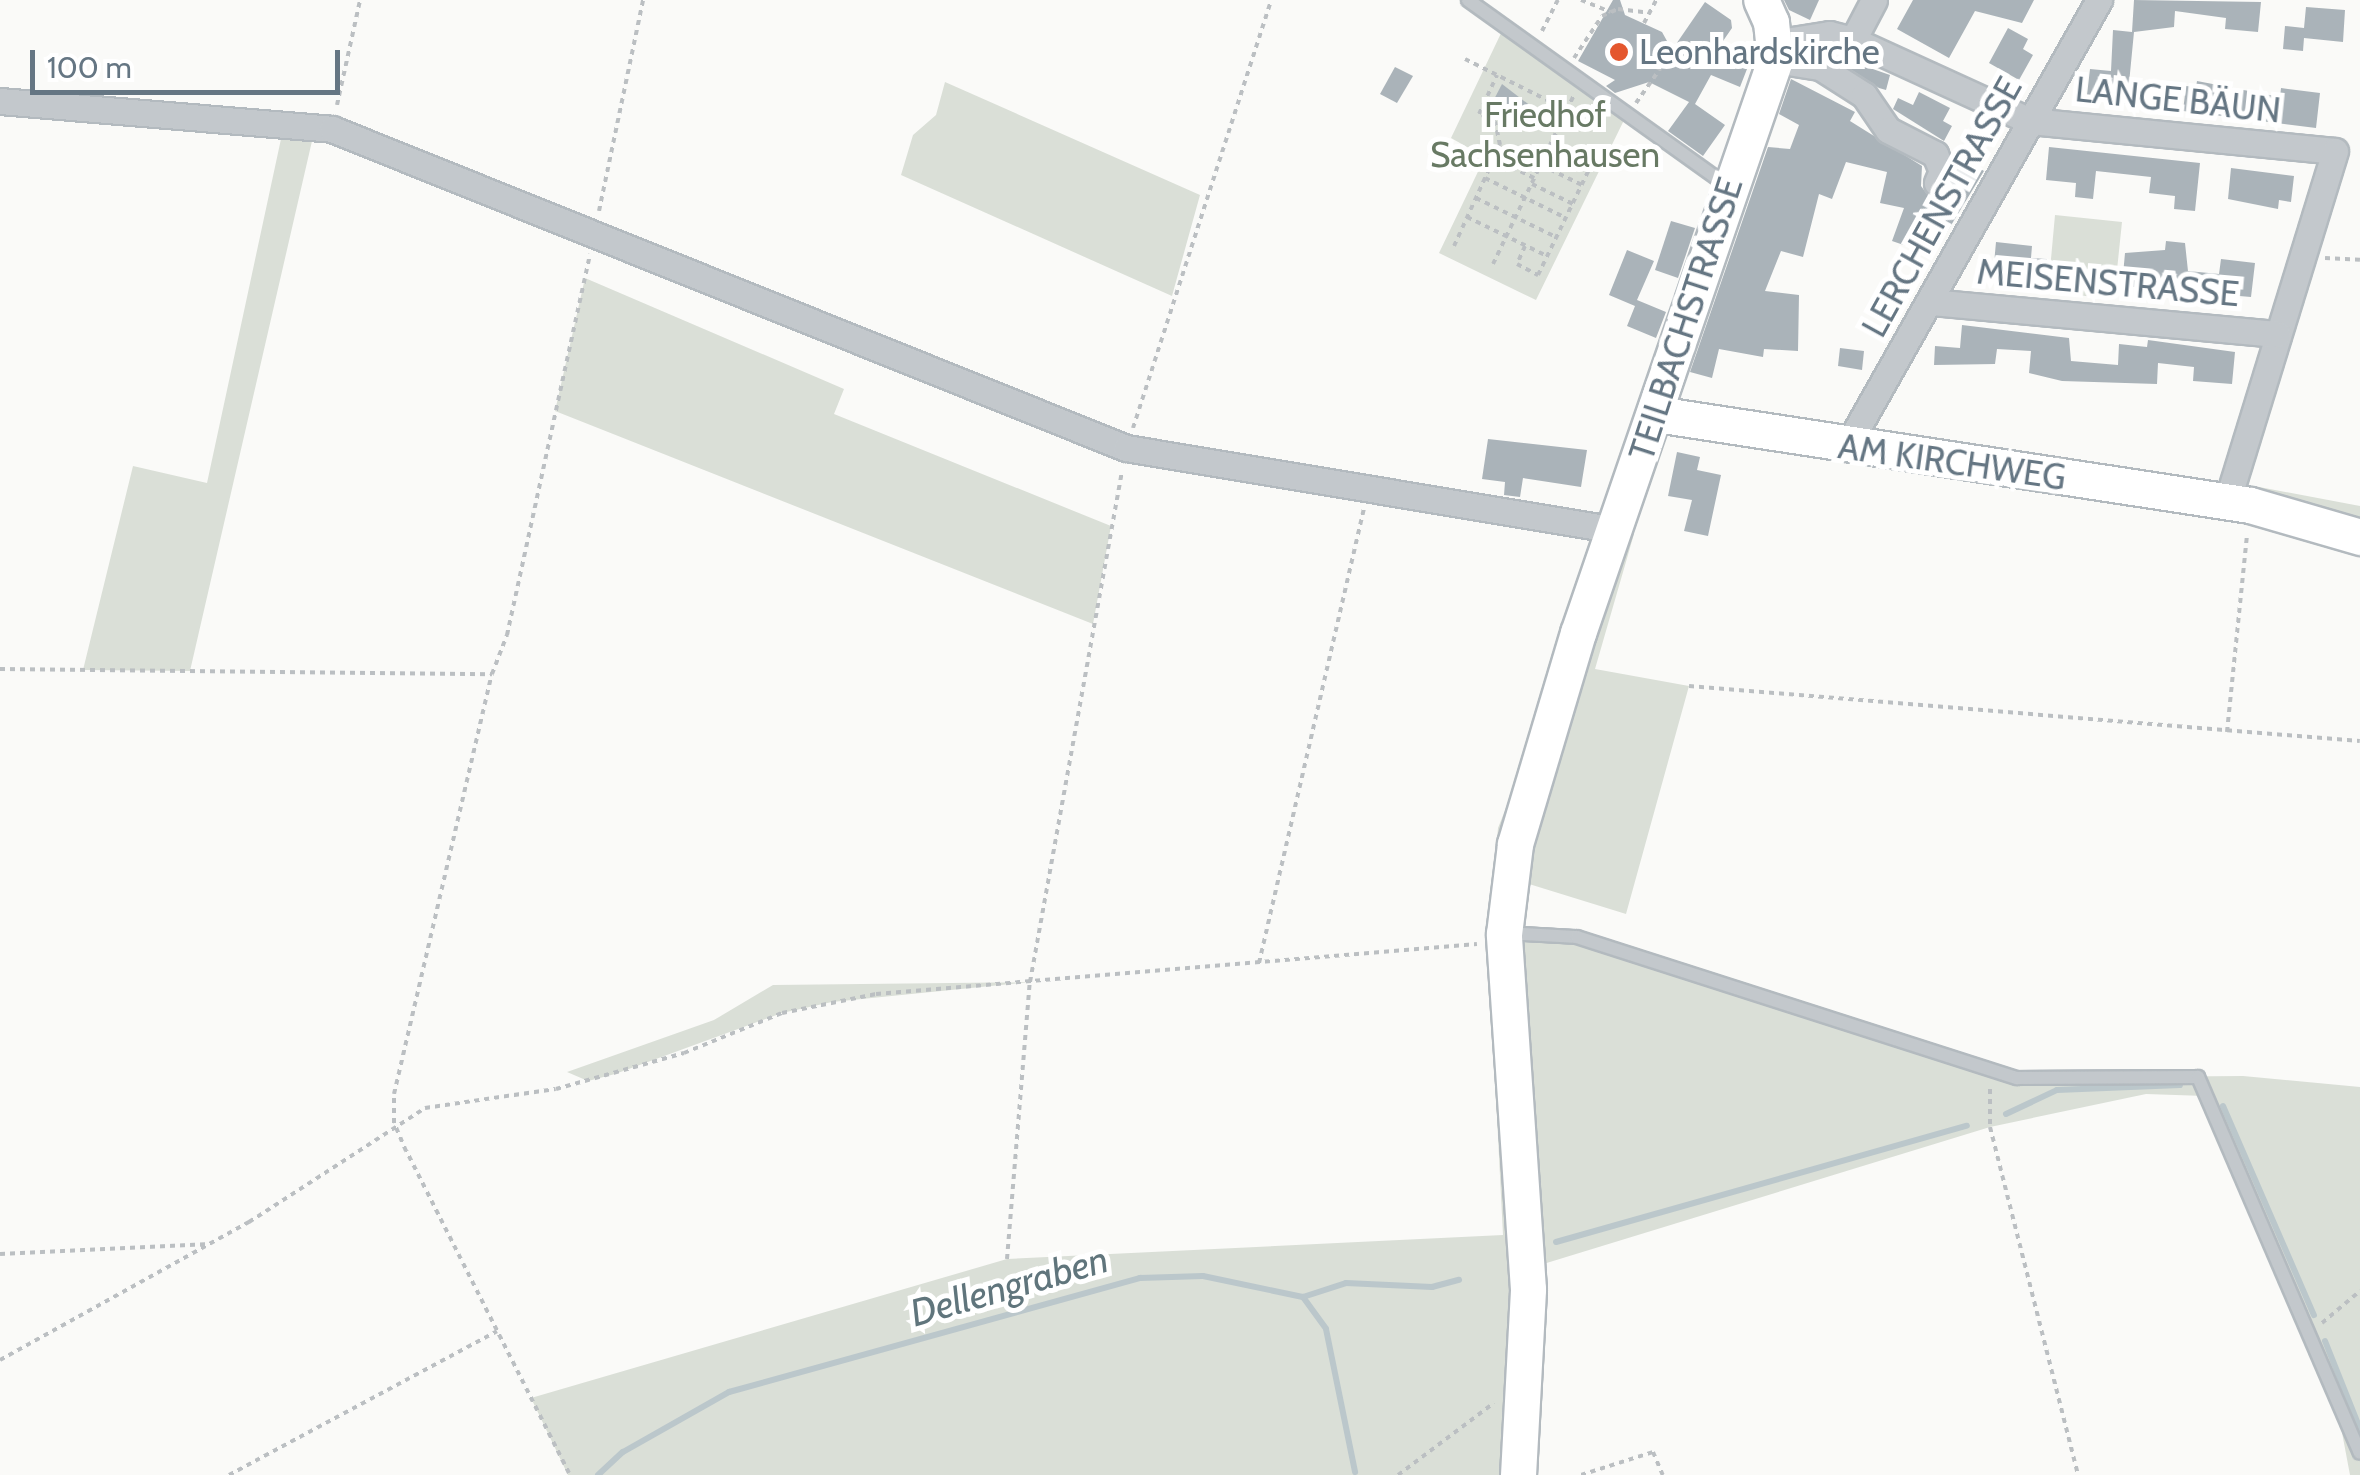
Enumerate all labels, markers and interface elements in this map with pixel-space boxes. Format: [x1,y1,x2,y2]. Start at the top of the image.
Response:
scale bar [35,30,345,92]
place label: Leonhardskirche [1639,31,1880,73]
marker: Leonhardskirche [1608,41,1630,63]
text: 100 m [47,49,132,86]
street label: LANGE BÄUN [2073,68,2283,132]
street label: LERCHENSTRASSE [1853,70,2031,344]
park label: Friedhof Sachsenhausen [1430,94,1660,176]
street label: TEILBACHSTRASSE [1620,172,1752,466]
street label: MEISENSTRASSE [1975,251,2241,315]
street label: AM KIRCHWEG [1835,425,2069,499]
water label: Dellengraben [905,1236,1113,1336]

